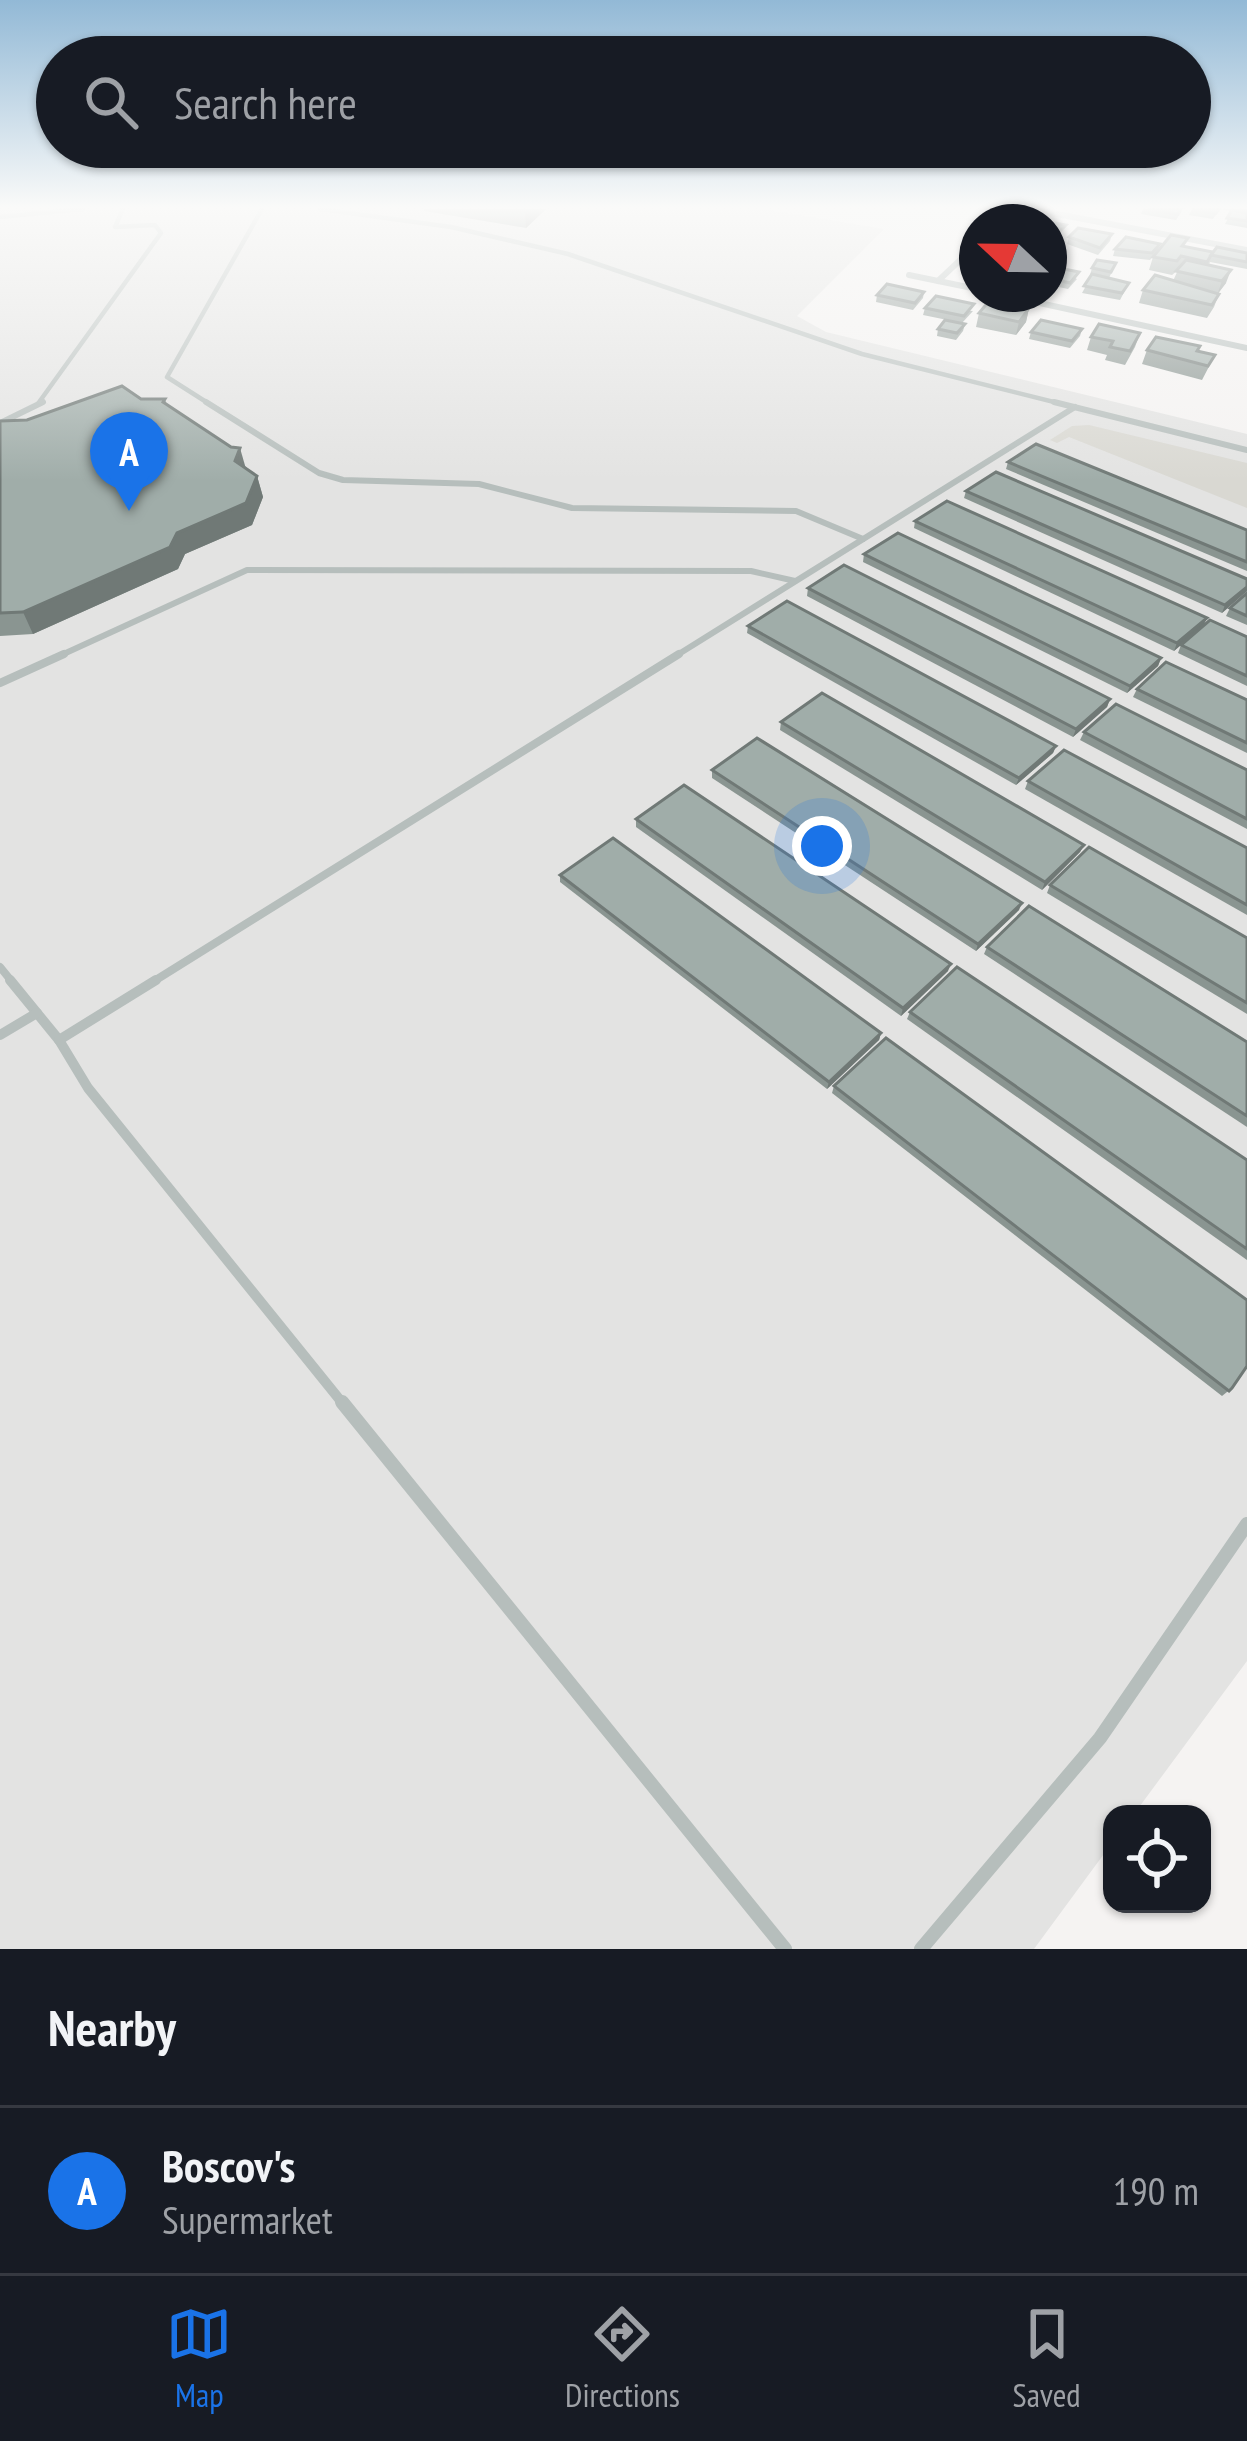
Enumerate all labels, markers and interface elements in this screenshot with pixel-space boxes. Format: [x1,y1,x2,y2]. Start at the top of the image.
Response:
search box [36,36,1211,168]
icon: search [78,69,144,135]
text: Search here [174,73,357,131]
north arrow [959,204,1067,312]
pin: A [90,412,168,511]
your location [792,816,852,876]
map controls [1103,1805,1211,1913]
button: locate [1103,1805,1211,1913]
text: Nearby [48,1994,176,2060]
text: Boscov's [162,2136,295,2194]
text: A [77,2165,97,2216]
text: 190 m [1113,2165,1199,2216]
text: Supermarket [162,2194,333,2245]
tab: Map [166,2301,232,2416]
tab: Directions [565,2301,680,2416]
tab: Saved [1013,2301,1081,2416]

